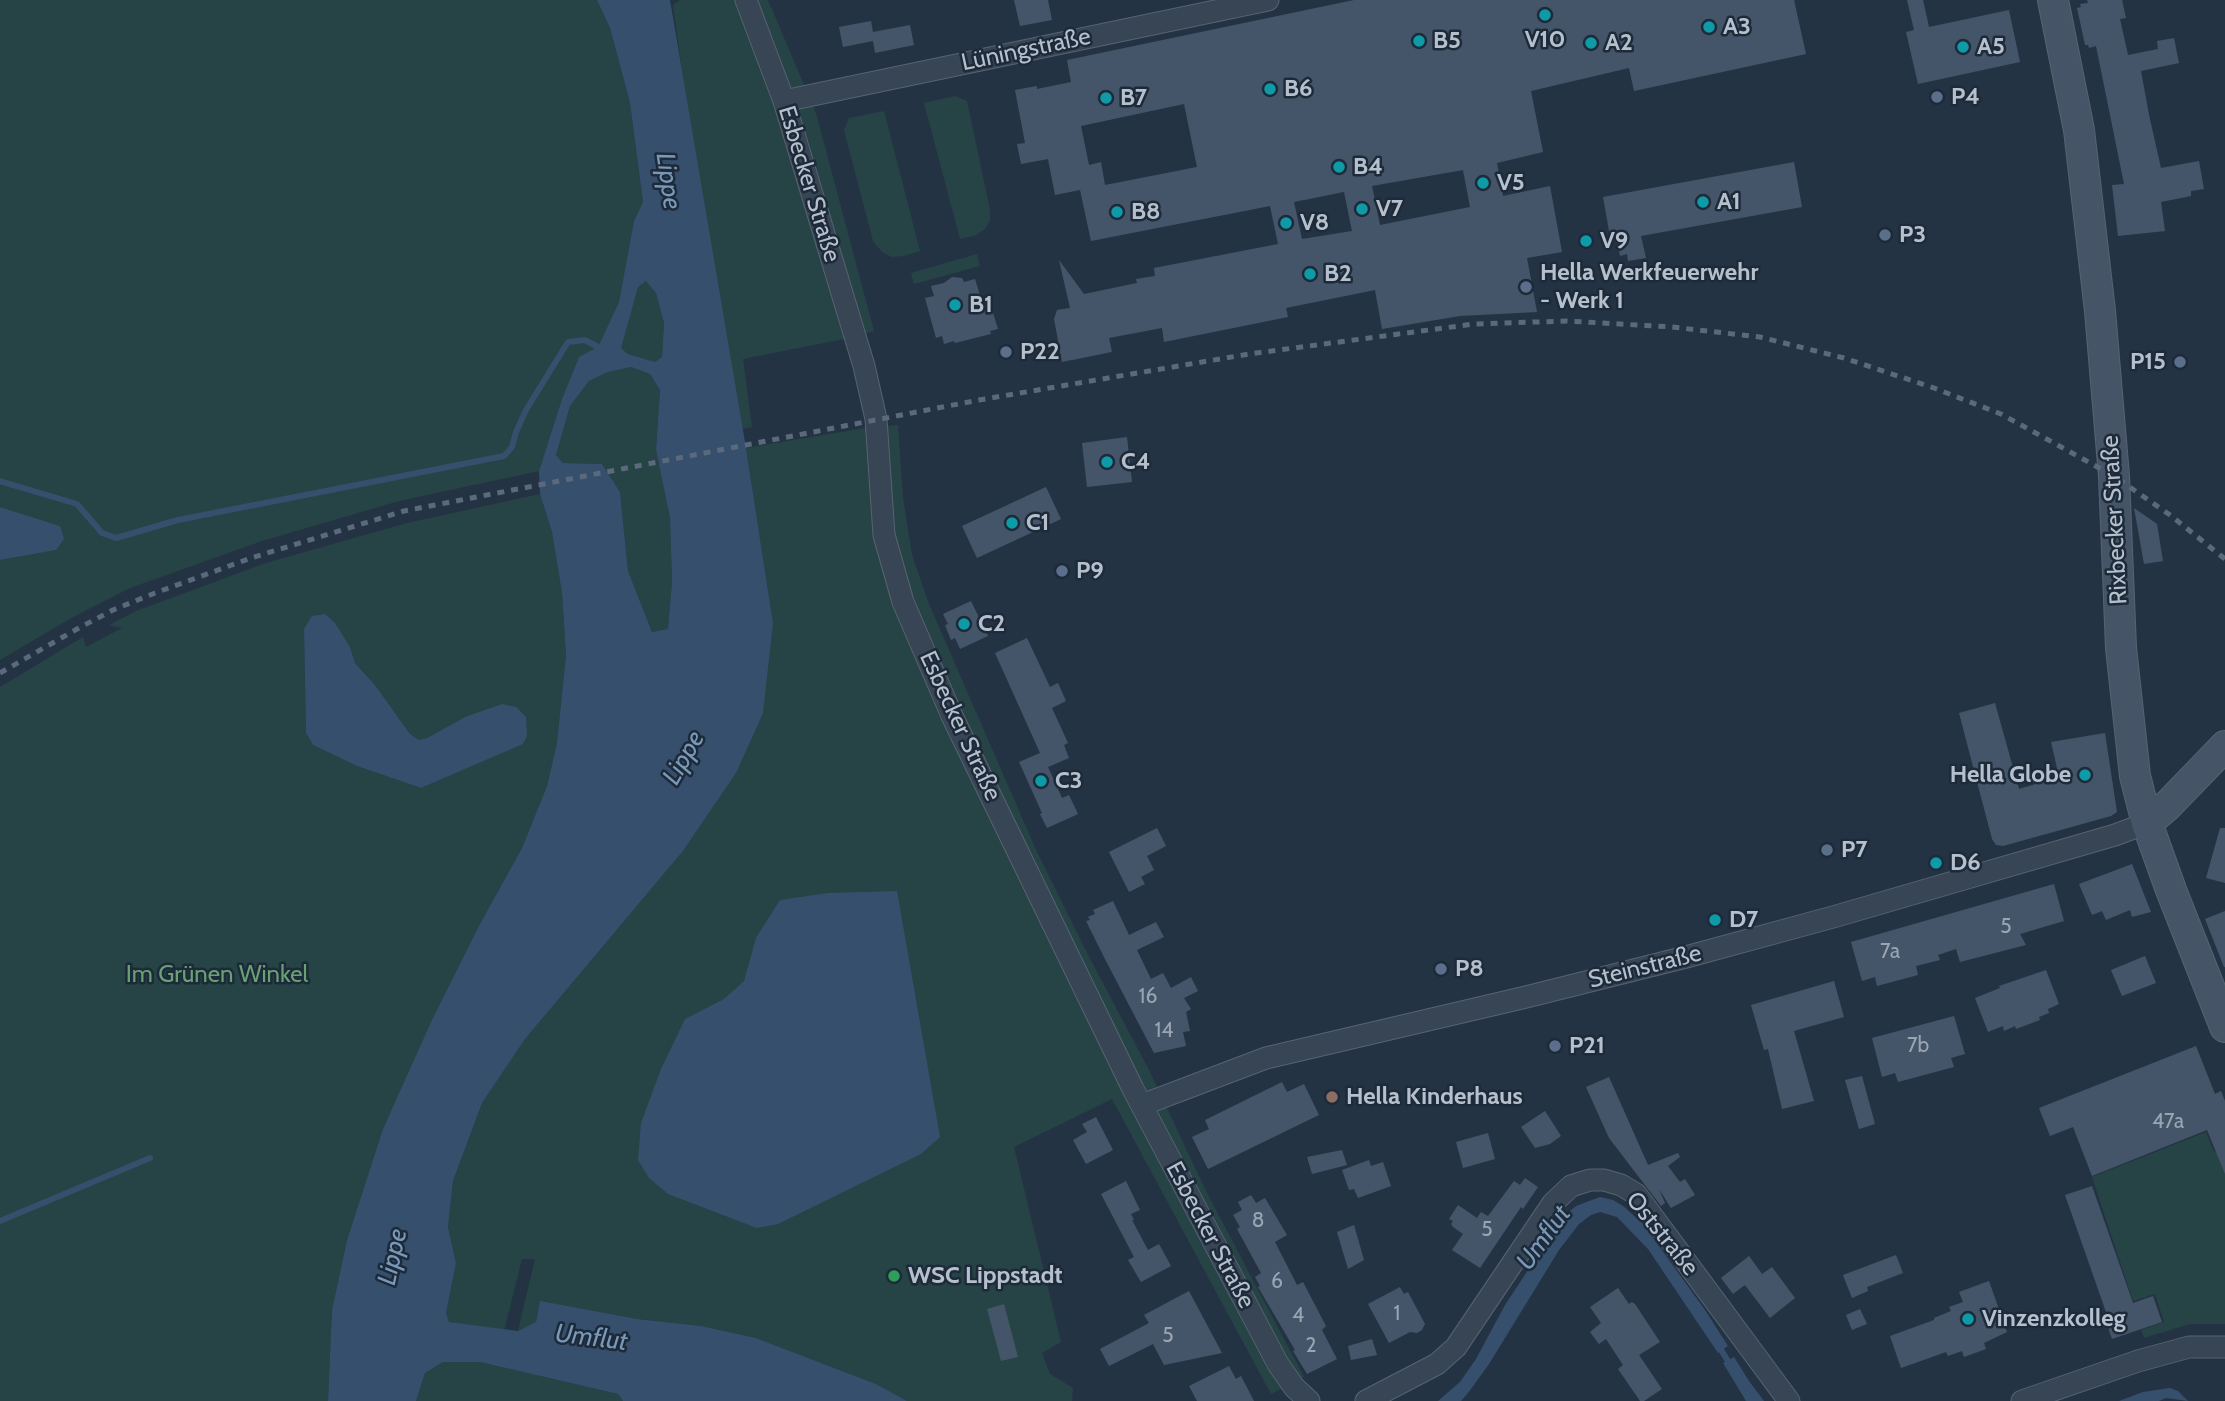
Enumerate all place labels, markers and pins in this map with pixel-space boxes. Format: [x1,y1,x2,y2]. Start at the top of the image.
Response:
marker: V10 [1537,7,1553,23]
place label: A3 [1723,13,1751,41]
marker: A3 [1701,19,1717,35]
place label: V10 [1525,26,1565,54]
place label: B5 [1433,27,1461,55]
place label: A2 [1605,29,1633,57]
marker: B5 [1411,33,1427,49]
place label: A5 [1977,33,2005,61]
marker: A2 [1583,35,1599,51]
marker: A5 [1955,39,1971,55]
place label: B6 [1284,75,1313,103]
marker: B6 [1262,81,1278,97]
place label: P4 [1951,83,1980,111]
place label: B7 [1120,84,1147,112]
marker: P4 [1929,89,1945,105]
marker: B7 [1098,90,1114,106]
place label: B4 [1353,153,1383,181]
marker: B4 [1331,159,1347,175]
place label: V5 [1497,169,1525,197]
marker: V5 [1475,175,1491,191]
place label: A1 [1717,188,1741,216]
marker: A1 [1695,194,1711,210]
place label: V7 [1376,195,1403,223]
place label: B8 [1131,198,1161,226]
marker: V7 [1354,201,1370,217]
marker: B8 [1109,204,1125,220]
place label: V8 [1300,209,1329,237]
marker: V8 [1278,215,1294,231]
place label: P3 [1899,221,1926,249]
place label: V9 [1600,227,1628,255]
marker: P3 [1877,227,1893,243]
marker: V9 [1578,233,1594,249]
place label: Hella Werkfeuerwehr - Werk 1 [1540,259,1758,315]
place label: B2 [1324,260,1352,288]
marker: B2 [1302,266,1318,282]
marker: Hella Werkfeuerwehr - Werk 1 [1518,279,1534,295]
place label: B1 [969,291,993,319]
marker: B1 [947,297,963,313]
place label: P22 [1020,338,1060,366]
marker: P22 [998,344,1014,360]
place label: P15 [2130,348,2166,376]
marker: P15 [2172,354,2188,370]
place label: C4 [1121,448,1151,476]
marker: C4 [1099,454,1115,470]
place label: C1 [1026,509,1049,537]
marker: C1 [1004,515,1020,531]
place label: P9 [1076,557,1104,585]
marker: P9 [1054,563,1070,579]
place label: C2 [978,610,1005,638]
marker: C2 [956,616,972,632]
place label: Hella Globe [1950,761,2071,789]
place label: C3 [1055,767,1083,795]
marker: Hella Globe [2077,767,2093,783]
marker: C3 [1033,773,1049,789]
place label: P7 [1841,836,1868,864]
marker: P7 [1819,842,1835,858]
place label: D6 [1950,849,1981,877]
marker: D6 [1928,855,1944,871]
place label: D7 [1729,906,1758,934]
marker: D7 [1707,912,1723,928]
place label: P8 [1455,955,1484,983]
marker: P8 [1433,961,1449,977]
place label: P21 [1569,1032,1605,1060]
marker: P21 [1547,1038,1563,1054]
place label: Hella Kinderhaus [1346,1083,1523,1111]
marker: Hella Kinderhaus [1324,1089,1340,1105]
place label: WSC Lippstadt [908,1262,1063,1290]
marker: WSC Lippstadt [886,1268,902,1284]
place label: Vinzenzkolleg [1982,1305,2126,1333]
marker: Vinzenzkolleg [1960,1311,1976,1327]

